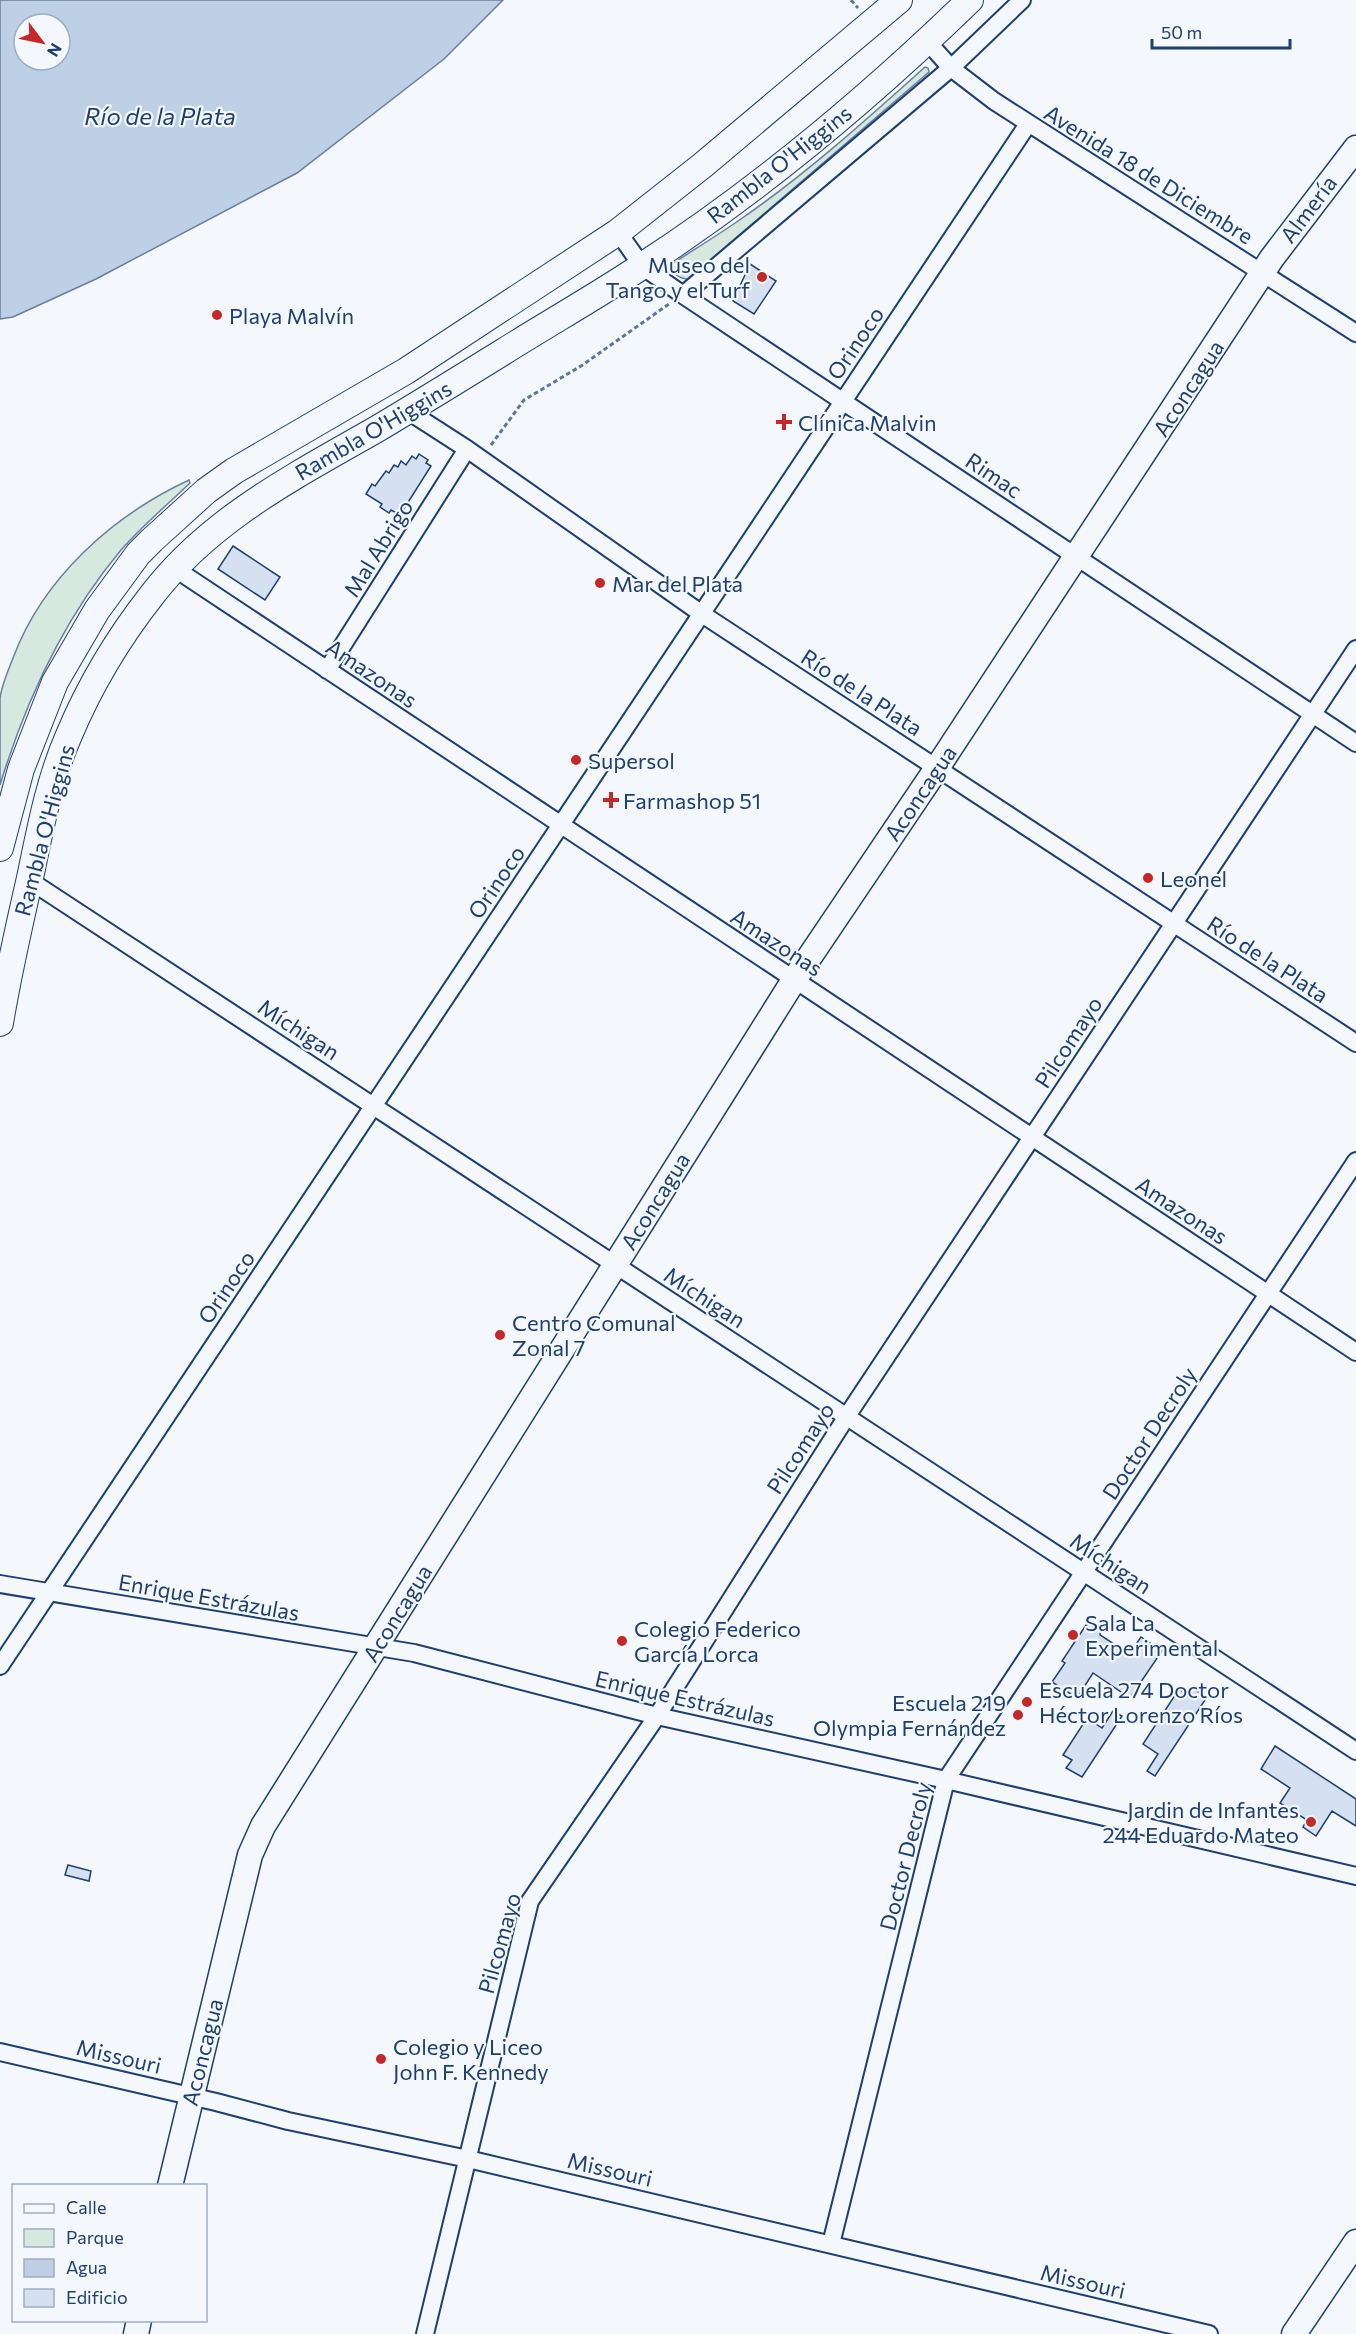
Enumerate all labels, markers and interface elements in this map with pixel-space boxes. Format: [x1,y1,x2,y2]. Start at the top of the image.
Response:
north arrow [12,12,72,72]
scale bar [1152,12,1290,50]
text: 50 m [1161,21,1202,43]
text: N [44,40,66,60]
street label: Rambla O'Higgins [701,99,857,229]
street label: Avenida 18 de Diciembre [1040,99,1258,249]
water label: Río de la Plata [84,101,236,130]
street label: Almería [1274,170,1342,248]
place label: Museo del Tango y el Turf [606,251,750,303]
marker: Museo del Tango y el Turf [755,270,769,284]
street label: Orinoco [821,301,889,385]
place label: Playa Malvín [229,302,354,329]
marker: Playa Malvín [210,308,224,322]
street label: Aconcagua [1147,335,1229,441]
street label: Rambla O'Higgins [290,374,456,486]
place label: Clínica Malvin [798,409,937,436]
marker: Clínica Malvin [775,413,793,431]
street label: Rimac [961,446,1027,504]
street label: Mal Abrigo [338,494,418,602]
place label: Mar del Plata [612,570,743,597]
marker: Mar del Plata [593,576,607,590]
street label: Amazonas [321,633,423,713]
street label: Río de la Plata [796,643,928,741]
street label: Aconcagua [878,740,962,846]
street label: Rambla O'Higgins [8,741,80,919]
place label: Supersol [588,747,675,774]
marker: Supersol [569,753,583,767]
place label: Farmashop 51 [623,787,761,814]
marker: Farmashop 51 [604,793,618,807]
street label: Orinoco [462,840,530,924]
place label: Leonel [1160,865,1227,892]
marker: Leonel [1141,871,1155,885]
street label: Amazonas [726,902,828,982]
street label: Río de la Plata [1202,910,1334,1008]
street label: Pilcomayo [1028,991,1108,1093]
street label: Míchigan [253,993,345,1065]
street label: Aconcagua [615,1147,695,1255]
street label: Amazonas [1131,1170,1233,1250]
street label: Orinoco [192,1245,260,1329]
street label: Míchigan [659,1261,751,1333]
place label: Centro Comunal Zonal 7 [512,1309,675,1361]
marker: Centro Comunal Zonal 7 [493,1328,507,1342]
street label: Doctor Decroly [1096,1362,1202,1504]
street label: Pilcomayo [760,1397,840,1499]
street label: Míchigan [1065,1527,1157,1599]
street label: Aconcagua [357,1559,437,1667]
street label: Enrique Estrázulas [116,1568,302,1626]
place label: Sala La Experimental [1085,1609,1218,1661]
place label: Colegio Federico García Lorca [634,1615,801,1667]
marker: Sala La Experimental [1066,1628,1080,1642]
marker: Colegio Federico García Lorca [615,1634,629,1648]
street label: Enrique Estrázulas [593,1664,777,1732]
place label: Escuela 274 Doctor Héctor Lorenzo Ríos [1039,1676,1243,1728]
place label: Escuela 219 Olympia Fernández [813,1689,1006,1741]
marker: Escuela 274 Doctor Héctor Lorenzo Ríos [1020,1695,1034,1709]
marker: Escuela 219 Olympia Fernández [1011,1708,1025,1722]
street label: Doctor Decroly [873,1779,937,1933]
place label: Jardin de Infantes 244 Eduardo Mateo [1103,1796,1299,1848]
marker: Jardin de Infantes 244 Eduardo Mateo [1304,1815,1318,1829]
street label: Pilcomayo [472,1889,526,1997]
street label: Aconcagua [176,1996,228,2108]
street label: Missouri [74,2033,164,2079]
place label: Colegio y Liceo John F. Kennedy [393,2033,549,2085]
marker: Colegio y Liceo John F. Kennedy [374,2052,388,2066]
street label: Missouri [565,2146,655,2192]
legend [12,2184,207,2322]
text: Calle [66,2196,106,2218]
text: Parque [66,2226,124,2248]
text: Agua [66,2256,107,2278]
street label: Missouri [1038,2258,1128,2304]
text: Edificio [66,2286,128,2308]

